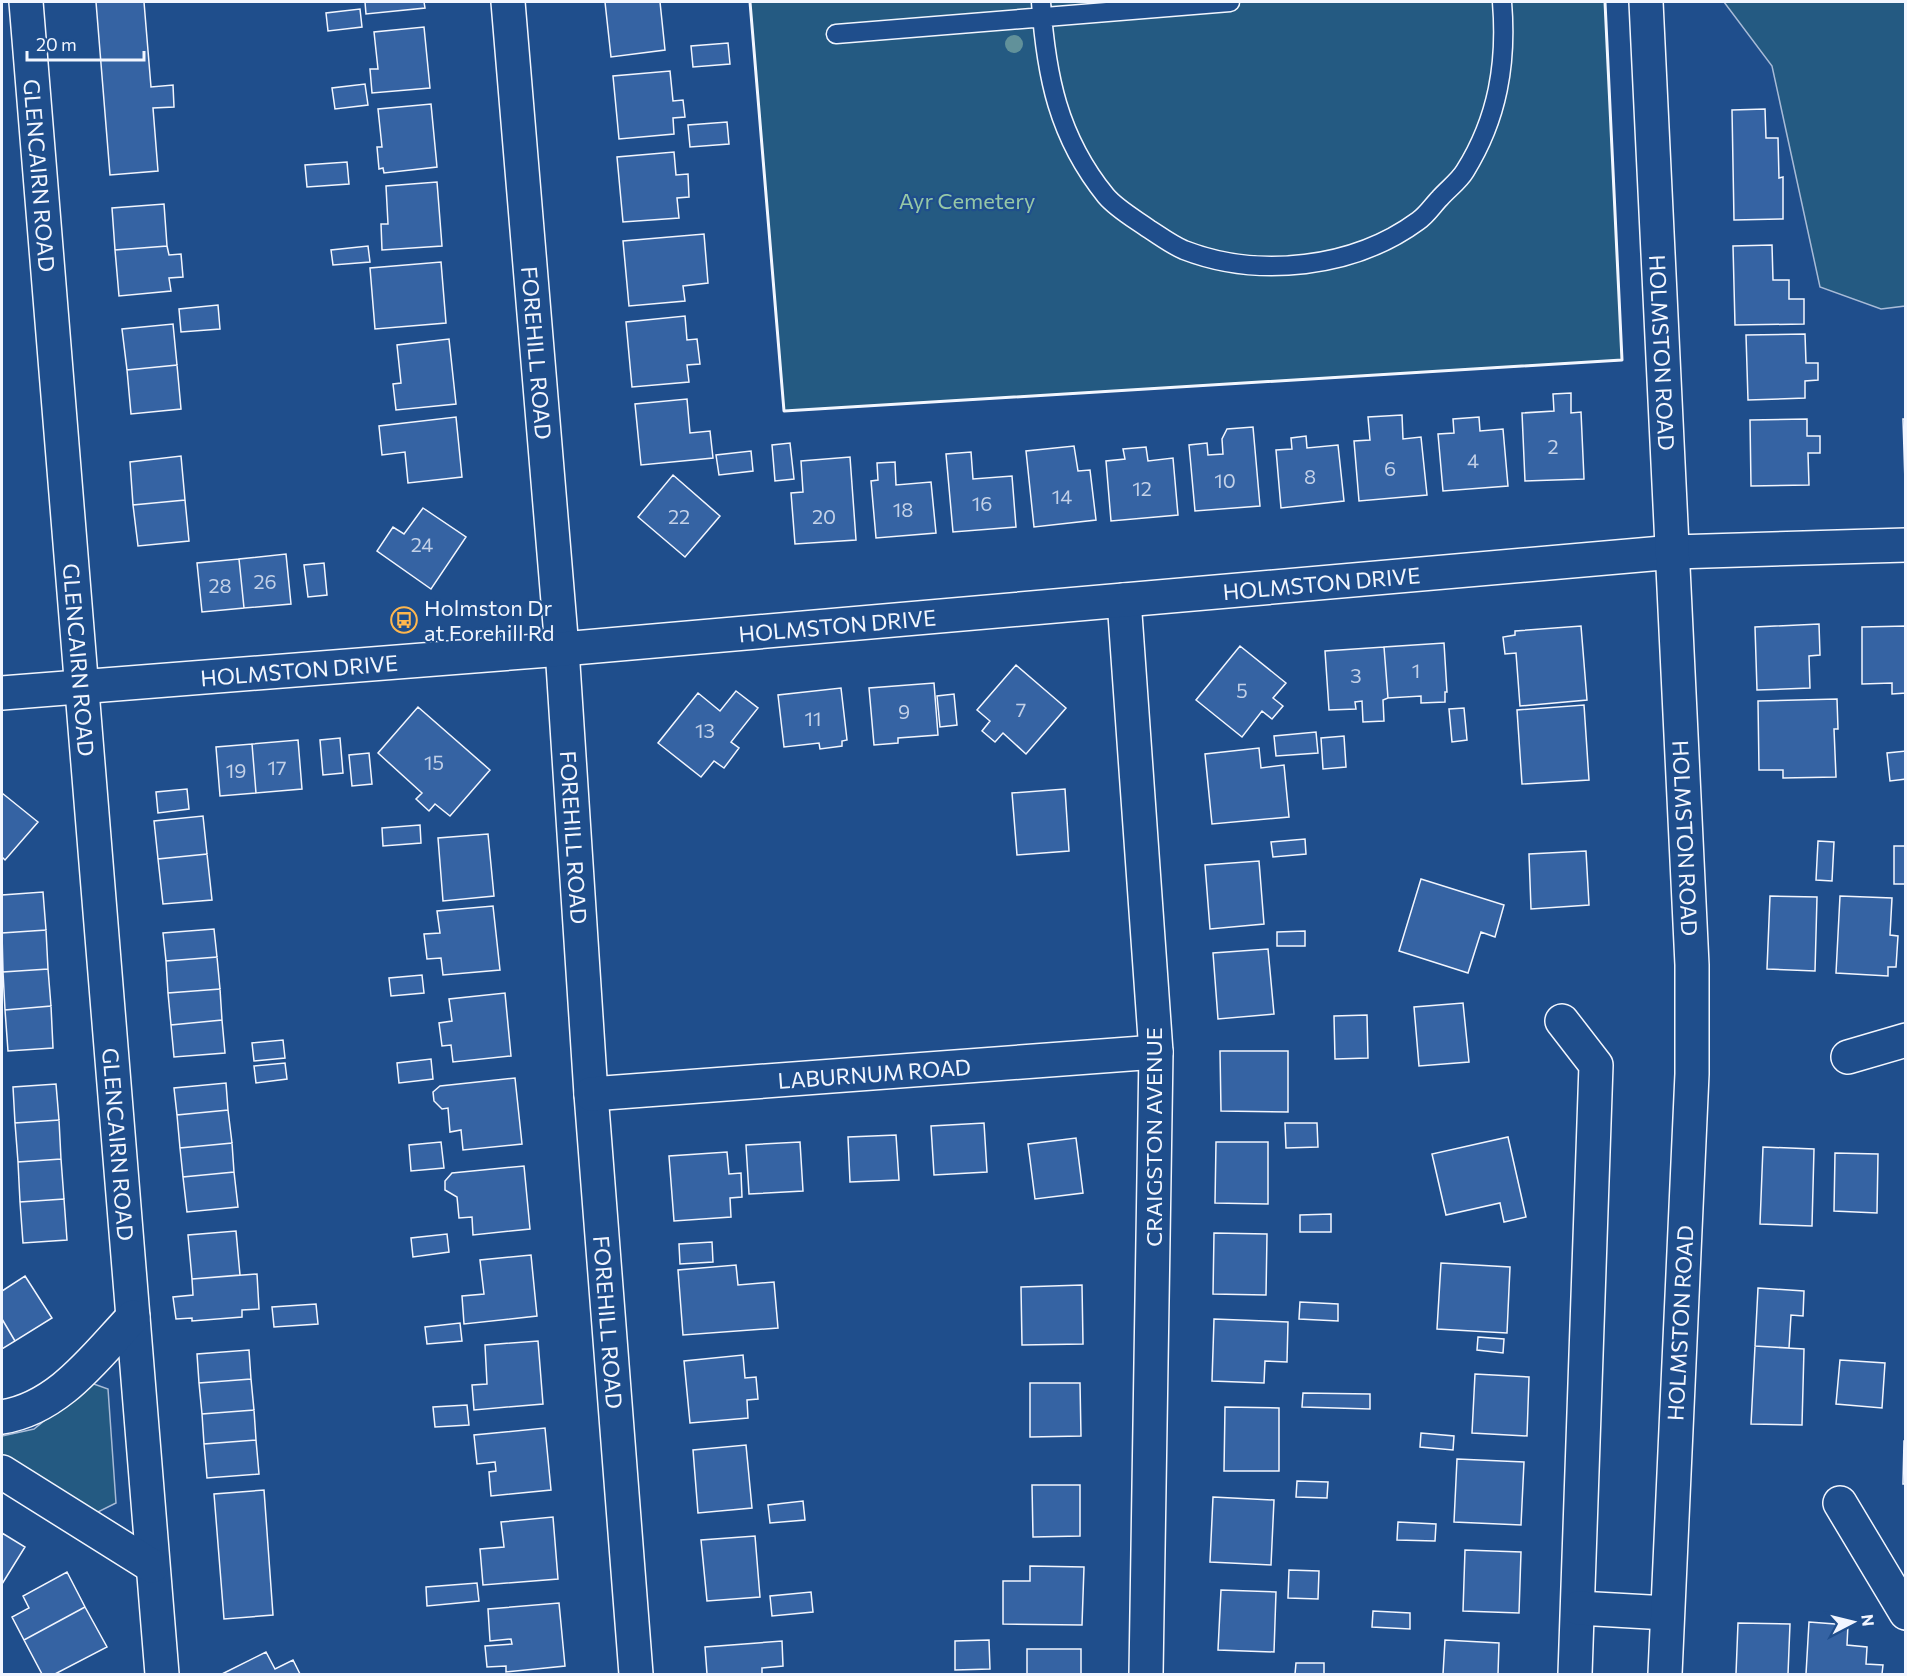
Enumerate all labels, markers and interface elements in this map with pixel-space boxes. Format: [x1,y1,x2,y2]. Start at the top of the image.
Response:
scale bar [27,24,144,62]
text: 20 m [36,33,77,55]
street label: GLENCAIRN ROAD [19,78,61,273]
park label: Ayr Cemetery [899,187,1035,214]
street label: HOLMSTON ROAD [1645,254,1681,451]
street label: FOREHILL ROAD [517,265,558,440]
house number: 2 [1547,434,1559,458]
house number: 4 [1467,448,1479,472]
house number: 6 [1384,456,1396,480]
house number: 8 [1304,464,1316,488]
house number: 10 [1214,468,1236,492]
house number: 12 [1132,476,1152,500]
house number: 14 [1052,484,1072,508]
house number: 16 [972,491,992,515]
house number: 18 [893,497,913,521]
house number: 22 [668,504,690,528]
house number: 20 [812,504,836,528]
house number: 24 [411,532,433,556]
street label: HOLMSTON DRIVE [1221,561,1421,605]
street label: GLENCAIRN ROAD [58,562,101,757]
house number: 26 [253,569,277,593]
house number: 28 [208,573,232,597]
place label: Holmston Dr at Forehill Rd [424,594,554,646]
street label: HOLMSTON DRIVE [737,603,937,647]
bus stop icon: Holmston Dr at Forehill Rd [389,605,419,635]
street label: HOLMSTON DRIVE [199,648,399,691]
house number: 1 [1412,658,1420,682]
house number: 3 [1350,663,1362,687]
house number: 5 [1236,678,1248,702]
house number: 7 [1016,697,1026,721]
house number: 9 [898,699,910,723]
house number: 11 [804,706,822,730]
house number: 13 [695,718,715,742]
street label: HOLMSTON ROAD [1668,739,1704,937]
house number: 15 [424,750,444,774]
street label: FOREHILL ROAD [555,750,593,925]
house number: 17 [267,755,287,779]
house number: 19 [226,758,246,782]
street label: CRAIGSTON AVENUE [1140,1027,1167,1247]
street label: GLENCAIRN ROAD [98,1047,140,1242]
street label: LABURNUM ROAD [777,1052,972,1094]
street label: HOLMSTON ROAD [1661,1224,1699,1422]
street label: FOREHILL ROAD [589,1235,629,1410]
north arrow [1823,1592,1883,1652]
text: N [1858,1613,1879,1627]

